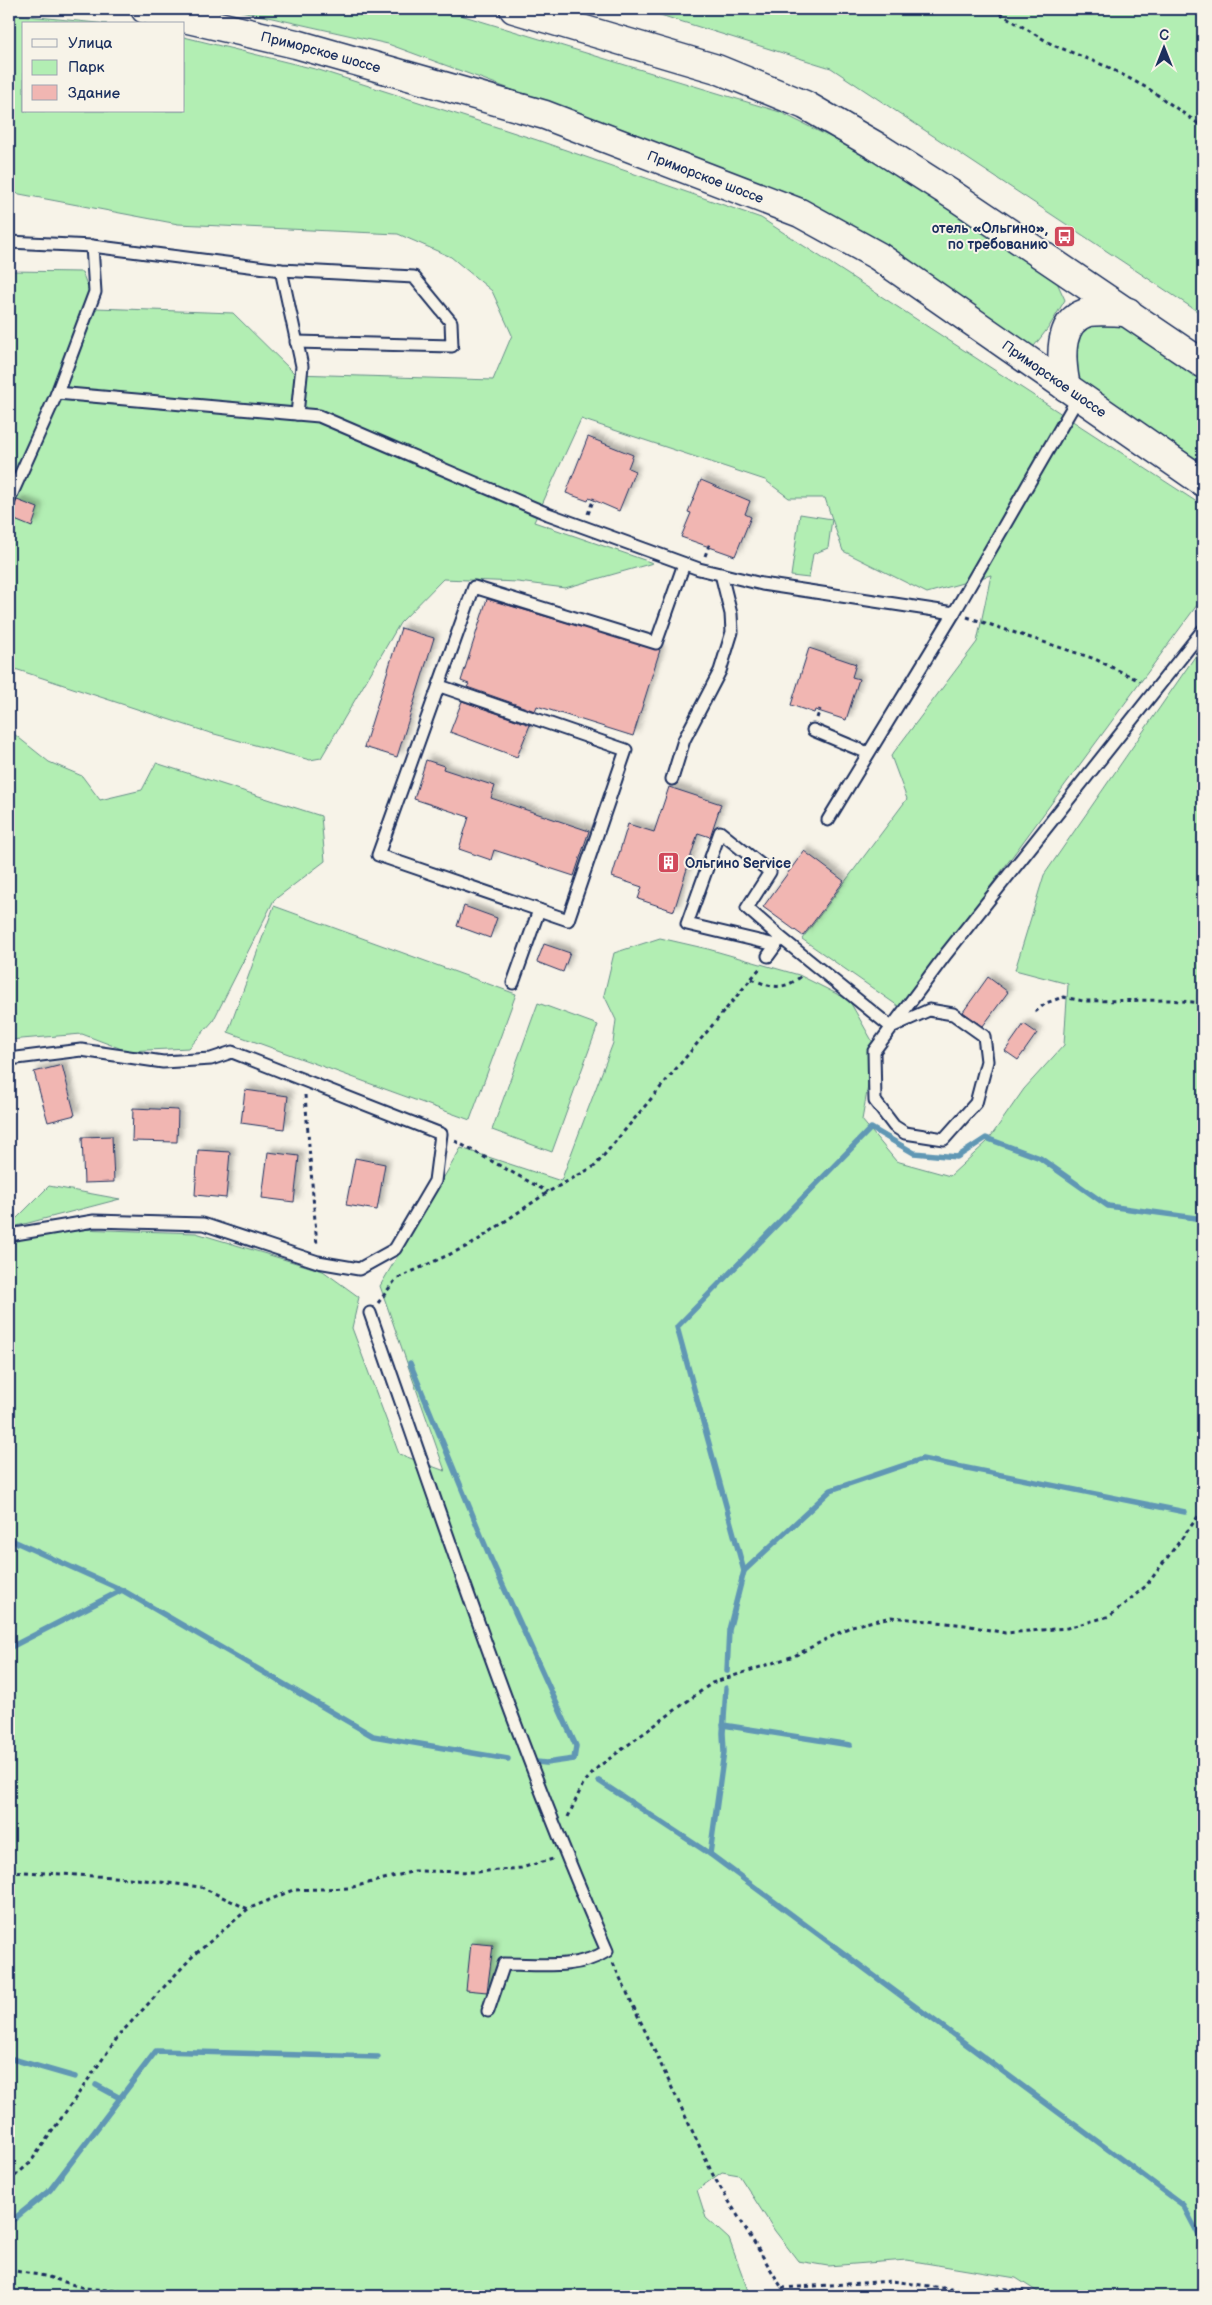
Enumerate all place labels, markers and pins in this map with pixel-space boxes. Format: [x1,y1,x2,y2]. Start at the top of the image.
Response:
place label: отель «Ольгино», по требованию [932,220,1048,253]
bus stop icon: отель «Ольгино», по требованию [1052,224,1076,248]
building icon: Ольгино Service [657,851,681,875]
place label: Ольгино Service [685,855,791,872]

